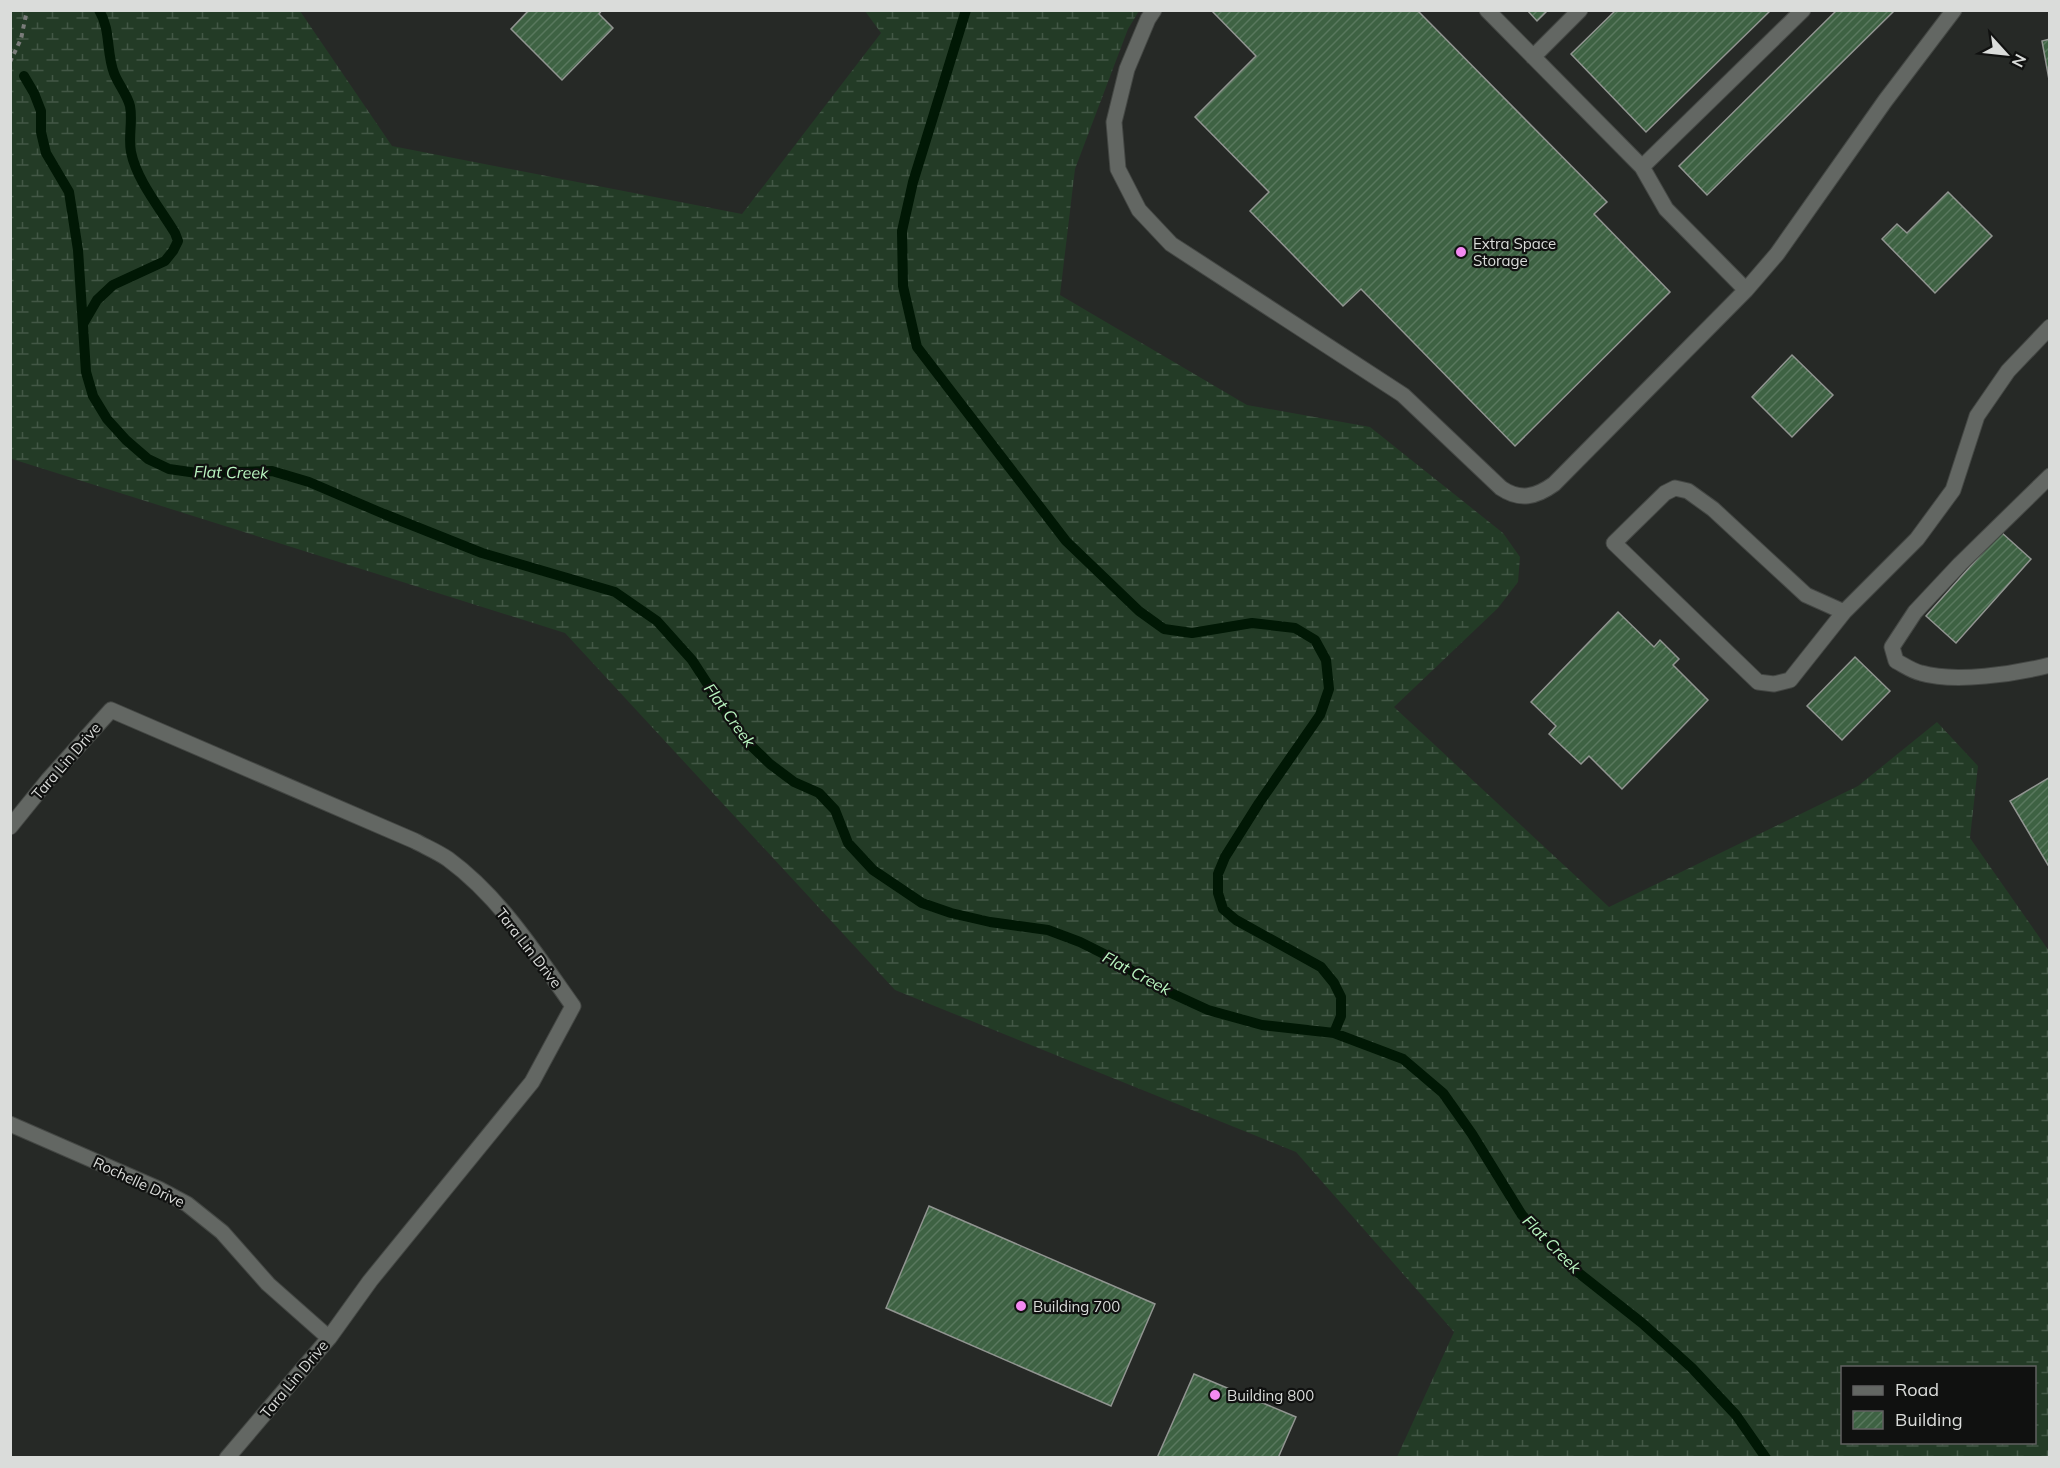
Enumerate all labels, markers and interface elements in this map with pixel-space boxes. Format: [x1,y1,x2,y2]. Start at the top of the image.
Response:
north arrow [1976,24,2036,84]
text: N [2008,51,2031,71]
place label: Extra Space Storage [1473,234,1556,270]
marker: Extra Space Storage [1454,245,1468,259]
water label: Flat Creek [194,461,269,483]
water label: Flat Creek [700,679,760,752]
street label: Tara Lin Drive [27,719,105,803]
street label: Tara Lin Drive [492,904,566,992]
water label: Flat Creek [1099,947,1175,1000]
street label: Rochelle Drive [90,1153,188,1211]
water label: Flat Creek [1519,1211,1586,1278]
place label: Building 700 [1033,1297,1120,1316]
marker: Building 700 [1014,1299,1028,1313]
street label: Tara Lin Drive [256,1336,332,1422]
legend [1841,1366,2036,1444]
text: Road [1895,1378,1939,1401]
place label: Building 800 [1227,1386,1314,1405]
marker: Building 800 [1208,1388,1222,1402]
text: Building [1895,1408,1963,1431]

